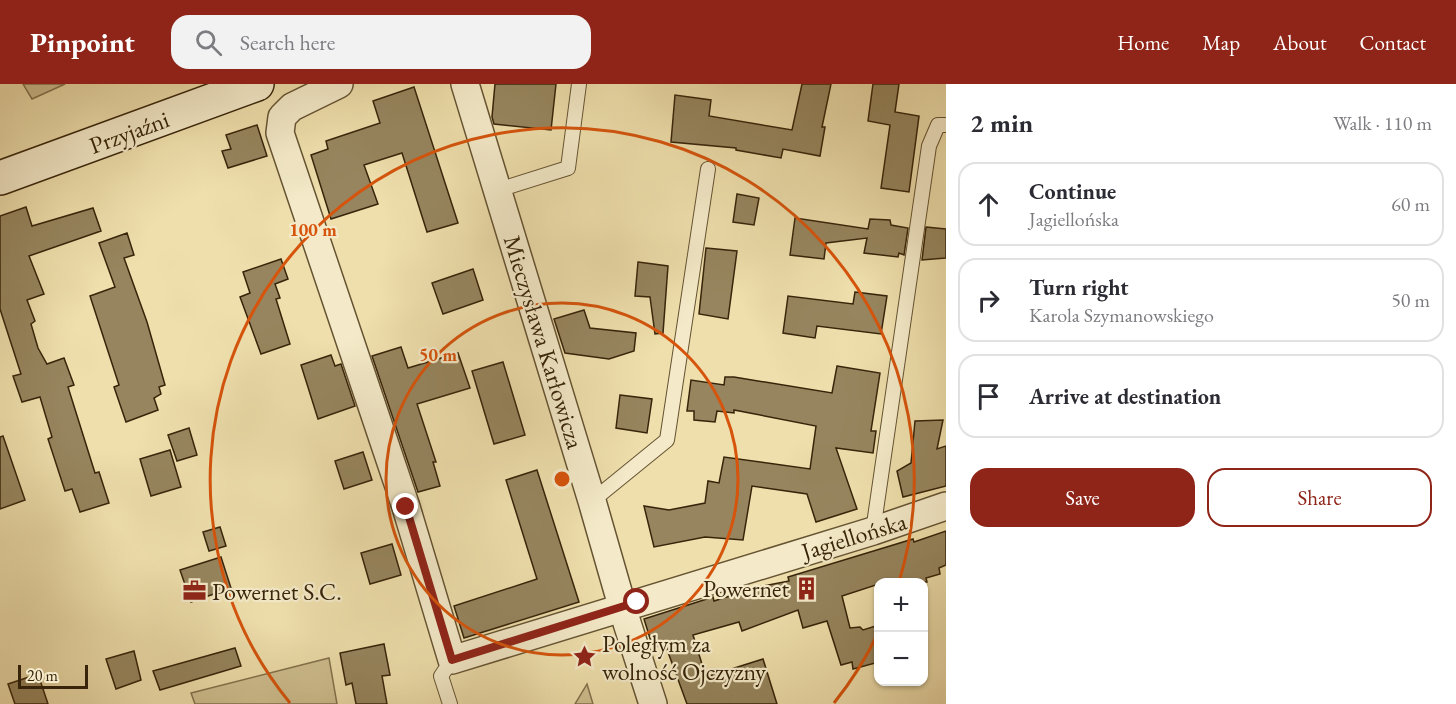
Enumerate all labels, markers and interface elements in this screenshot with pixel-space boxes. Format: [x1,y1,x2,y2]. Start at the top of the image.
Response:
search box [171,15,591,69]
text: Pinpoint [30,24,135,60]
icon: search [192,26,225,59]
text: Search here [240,28,335,57]
text: Home [1117,29,1169,56]
text: Map [1202,29,1240,56]
text: About [1273,29,1326,56]
text: Contact [1359,29,1426,56]
street label: Przyjaźni [85,103,173,161]
text: 2 min [970,106,1033,140]
text: Walk · 110 m [1333,110,1432,136]
text: Continue [1029,177,1116,206]
icon: ahead [972,188,1005,221]
text: 60 m [1391,191,1430,217]
text: Jagiellońska [1029,206,1119,232]
text: 100 m [289,218,337,241]
street label: Mieczysława Karłowicza [497,231,591,453]
text: Turn right [1029,273,1128,302]
icon: right [972,284,1005,317]
text: 50 m [1391,287,1430,313]
text: Karola Szymanowskiego [1029,302,1214,328]
text: 50 m [419,343,457,366]
icon: arrive [972,380,1005,413]
text: Arrive at destination [1029,382,1221,411]
button: Save [970,468,1195,527]
button: Share [1207,468,1432,527]
centre of rings [552,469,572,489]
route end [392,493,418,519]
street label: Jagiellońska [796,505,911,567]
place label: Powernet [703,573,789,604]
building icon: Powernet [794,575,820,601]
place label: Powernet S.C. [212,576,342,607]
office icon: Powernet S.C. [181,578,207,604]
map controls [874,578,928,686]
button: + [874,578,928,632]
route start [623,588,649,614]
place label: Poległym za wolność Ojczyzny [602,628,766,687]
button: − [874,632,928,686]
place icon: Poległym za wolność Ojczyzny [571,644,597,670]
scale bar [18,662,88,690]
text: 20 m [27,665,58,686]

